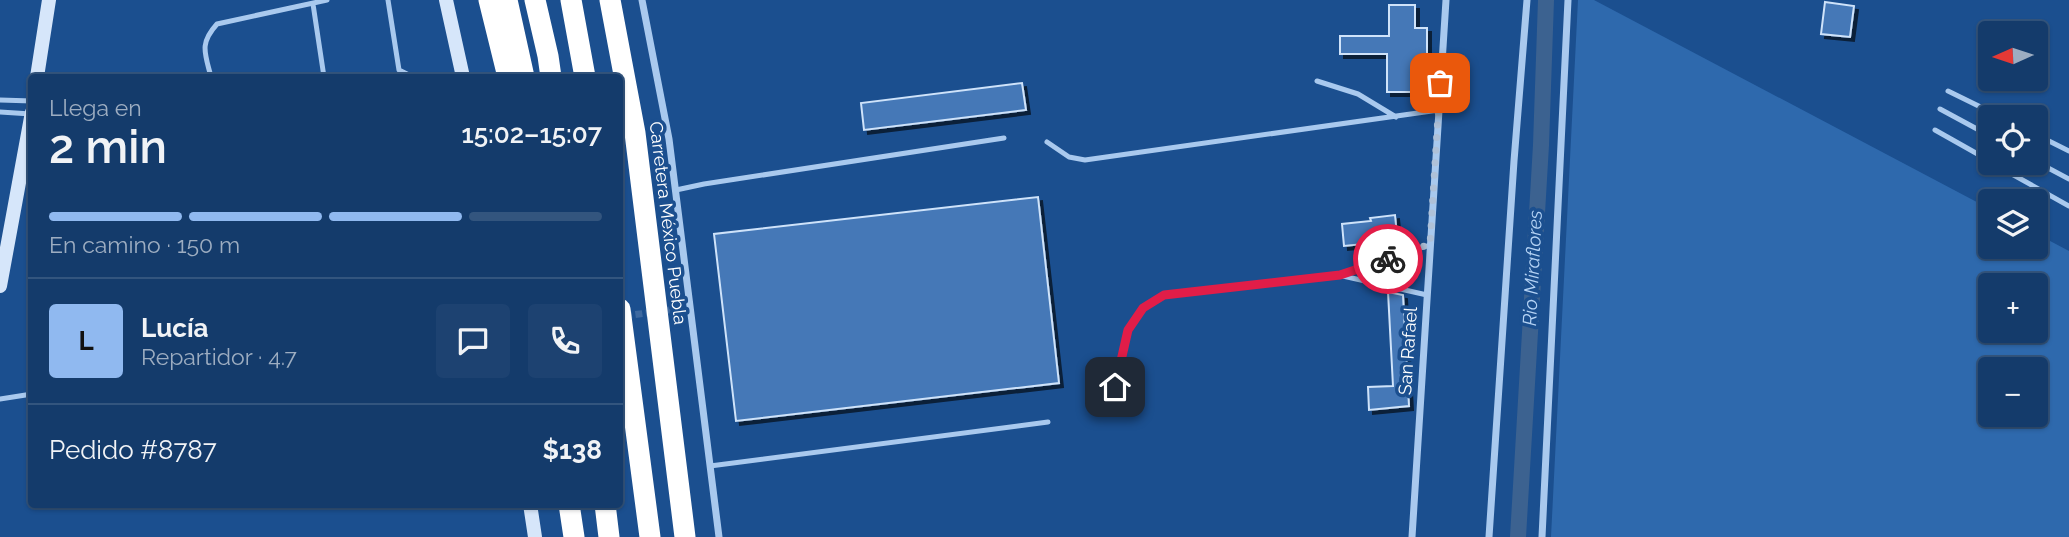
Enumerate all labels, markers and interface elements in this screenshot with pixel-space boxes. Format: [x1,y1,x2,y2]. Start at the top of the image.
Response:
north arrow [1978,21,2048,91]
map controls [1978,21,2048,427]
pin [1410,53,1470,113]
icon: bag [1421,64,1459,102]
text: Llega en [49,94,142,121]
button: locate [1978,105,2048,175]
text: 15:02–15:07 [461,119,602,149]
text: 2 min [49,120,167,174]
street label: Carretera México Puebla [646,120,691,326]
button: layers [1978,189,2048,259]
water label: Rio Miraflores [1518,210,1546,326]
courier [1353,224,1423,294]
text: En camino · 150 m [49,231,240,258]
icon: bike [1369,240,1407,278]
button: + [1978,273,2048,343]
button: chat [436,304,510,378]
button: phone [528,304,602,378]
street label: San Rafael [1394,306,1421,396]
text: Lucía [141,313,208,343]
text: L [78,326,94,356]
text: Repartidor · 4.7 [141,343,297,370]
pin [1085,357,1145,417]
button: − [1978,357,2048,427]
icon: home [1096,368,1134,406]
text: Pedido #8787 [49,435,217,465]
text: $138 [542,435,602,465]

